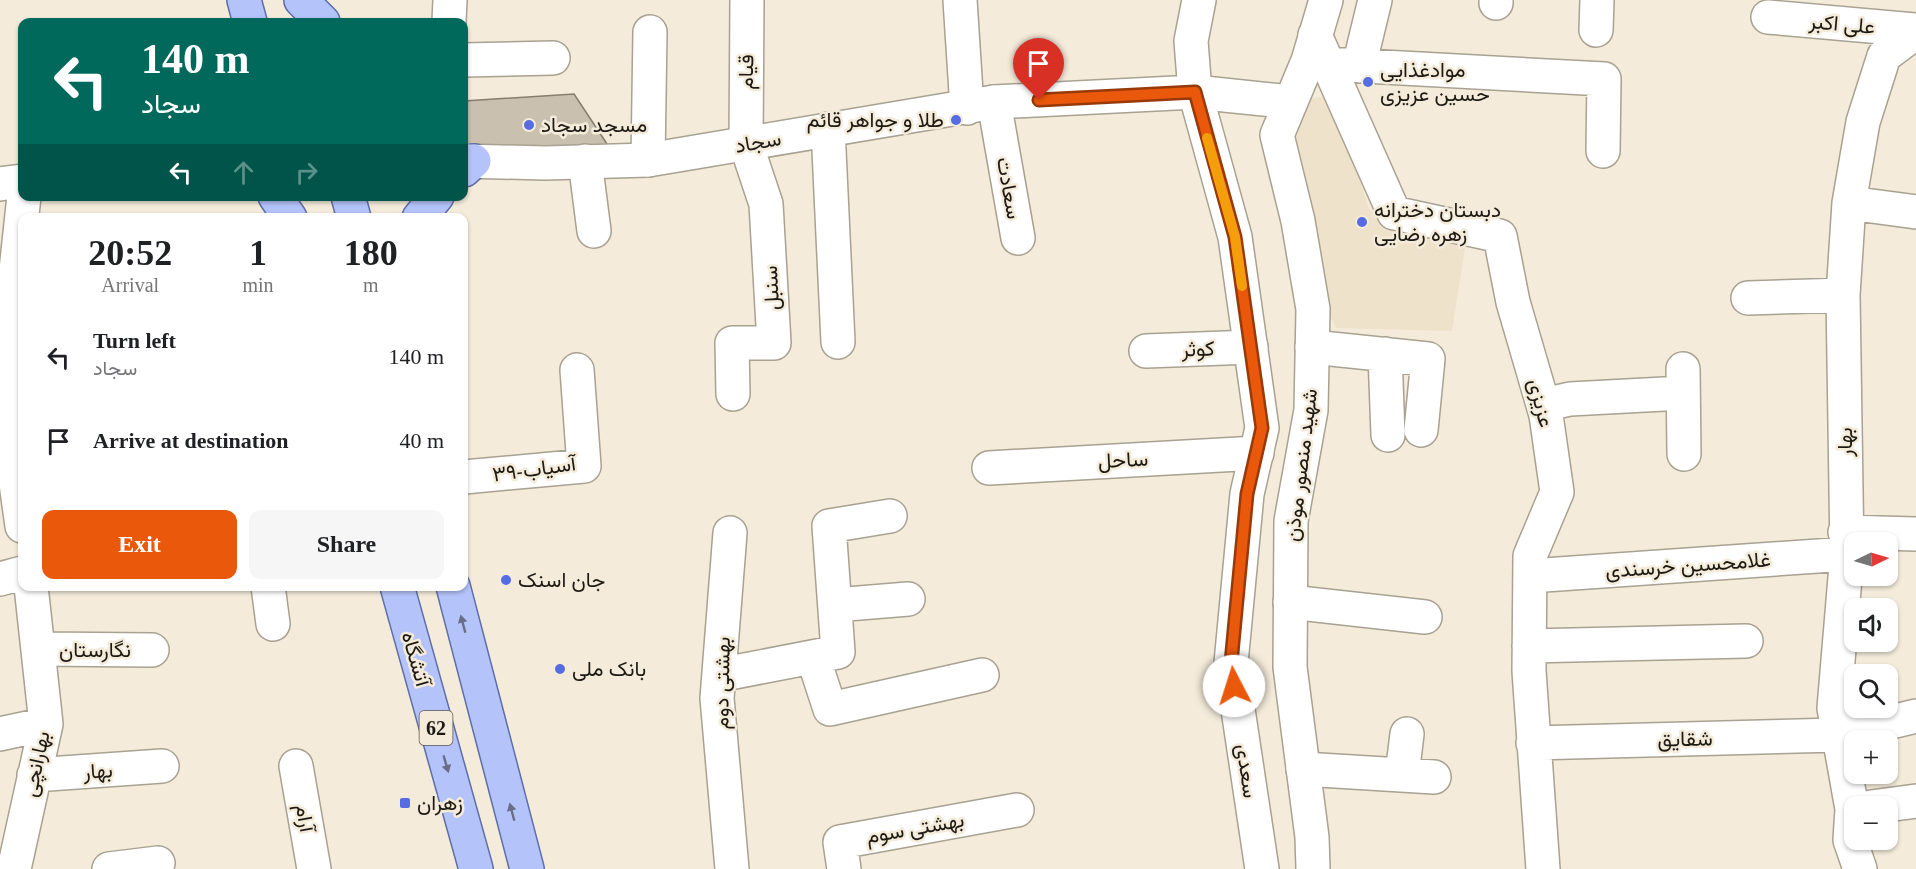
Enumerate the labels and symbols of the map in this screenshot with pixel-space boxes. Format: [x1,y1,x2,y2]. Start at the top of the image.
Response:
street label: علی اکبر [1807,9,1876,40]
pin [1013,38,1064,100]
street label: قیام [734,54,760,90]
place label: موادغذایی حسین عزیزی [1380,58,1490,107]
marker: موادغذایی حسین عزیزی [1361,75,1375,89]
place label: طلا و جواهر قائم [807,108,944,134]
place label: مسجد سجاد [541,113,647,137]
marker: طلا و جواهر قائم [949,113,963,127]
marker: مسجد سجاد [522,118,536,132]
street label: سجاد [733,126,783,158]
street label: سعادت [992,155,1026,221]
place label: دبستان دخترانه زهره رضایی [1374,198,1501,247]
marker: دبستان دخترانه زهره رضایی [1355,215,1369,229]
street label: سنبل [758,265,784,311]
street label: کوثر [1180,336,1215,363]
street label: عزیزی [1522,376,1559,430]
street label: شهید منصور موذن [1280,387,1323,543]
street label: بهار [1833,427,1858,458]
street label: ساحل [1097,447,1149,473]
street label: ۳۹-آسیاب [491,451,579,487]
north arrow [1844,532,1898,586]
street label: غلامحسین خرسندی [1604,547,1772,584]
place label: جان اسنک [518,568,605,592]
marker: جان اسنک [499,573,513,587]
one-way arrow [458,615,467,633]
street label: آتشگاه [397,629,436,691]
street label: بهشتی دوم [709,636,737,730]
street label: نگارستان [59,638,131,663]
position arrow [1202,654,1266,718]
place label: بانک ملی [572,657,646,681]
marker: بانک ملی [553,662,567,676]
road number: 62 [420,711,452,745]
street label: شقایق [1657,727,1713,751]
street label: بهارانچی [17,729,57,800]
street label: سعدی [1231,742,1263,800]
one-way arrow [442,755,451,773]
street label: بهار [82,758,114,785]
place label: زهران [417,791,463,816]
marker: زهران [398,796,412,810]
street label: آرام [289,802,320,836]
one-way arrow [507,803,517,822]
street label: بهشتی سوم [864,808,966,850]

